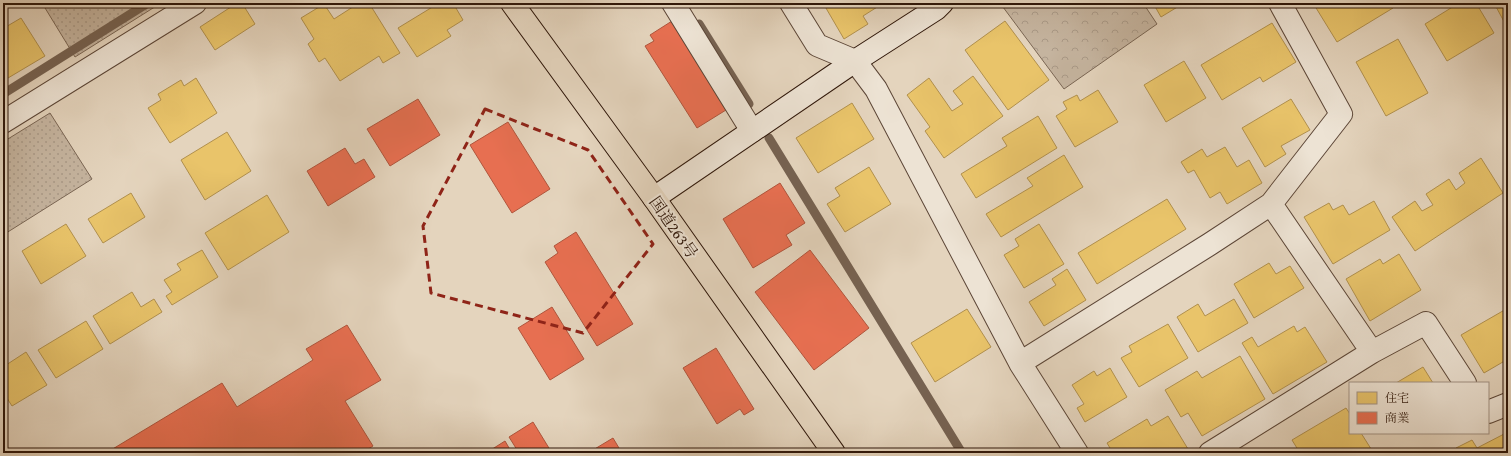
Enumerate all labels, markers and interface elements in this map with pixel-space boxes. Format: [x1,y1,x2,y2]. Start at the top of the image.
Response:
street label: 国道263号 [644,191,704,263]
legend [1349,382,1489,434]
text: 住宅 [1385,389,1409,406]
text: 商業 [1385,409,1409,426]

